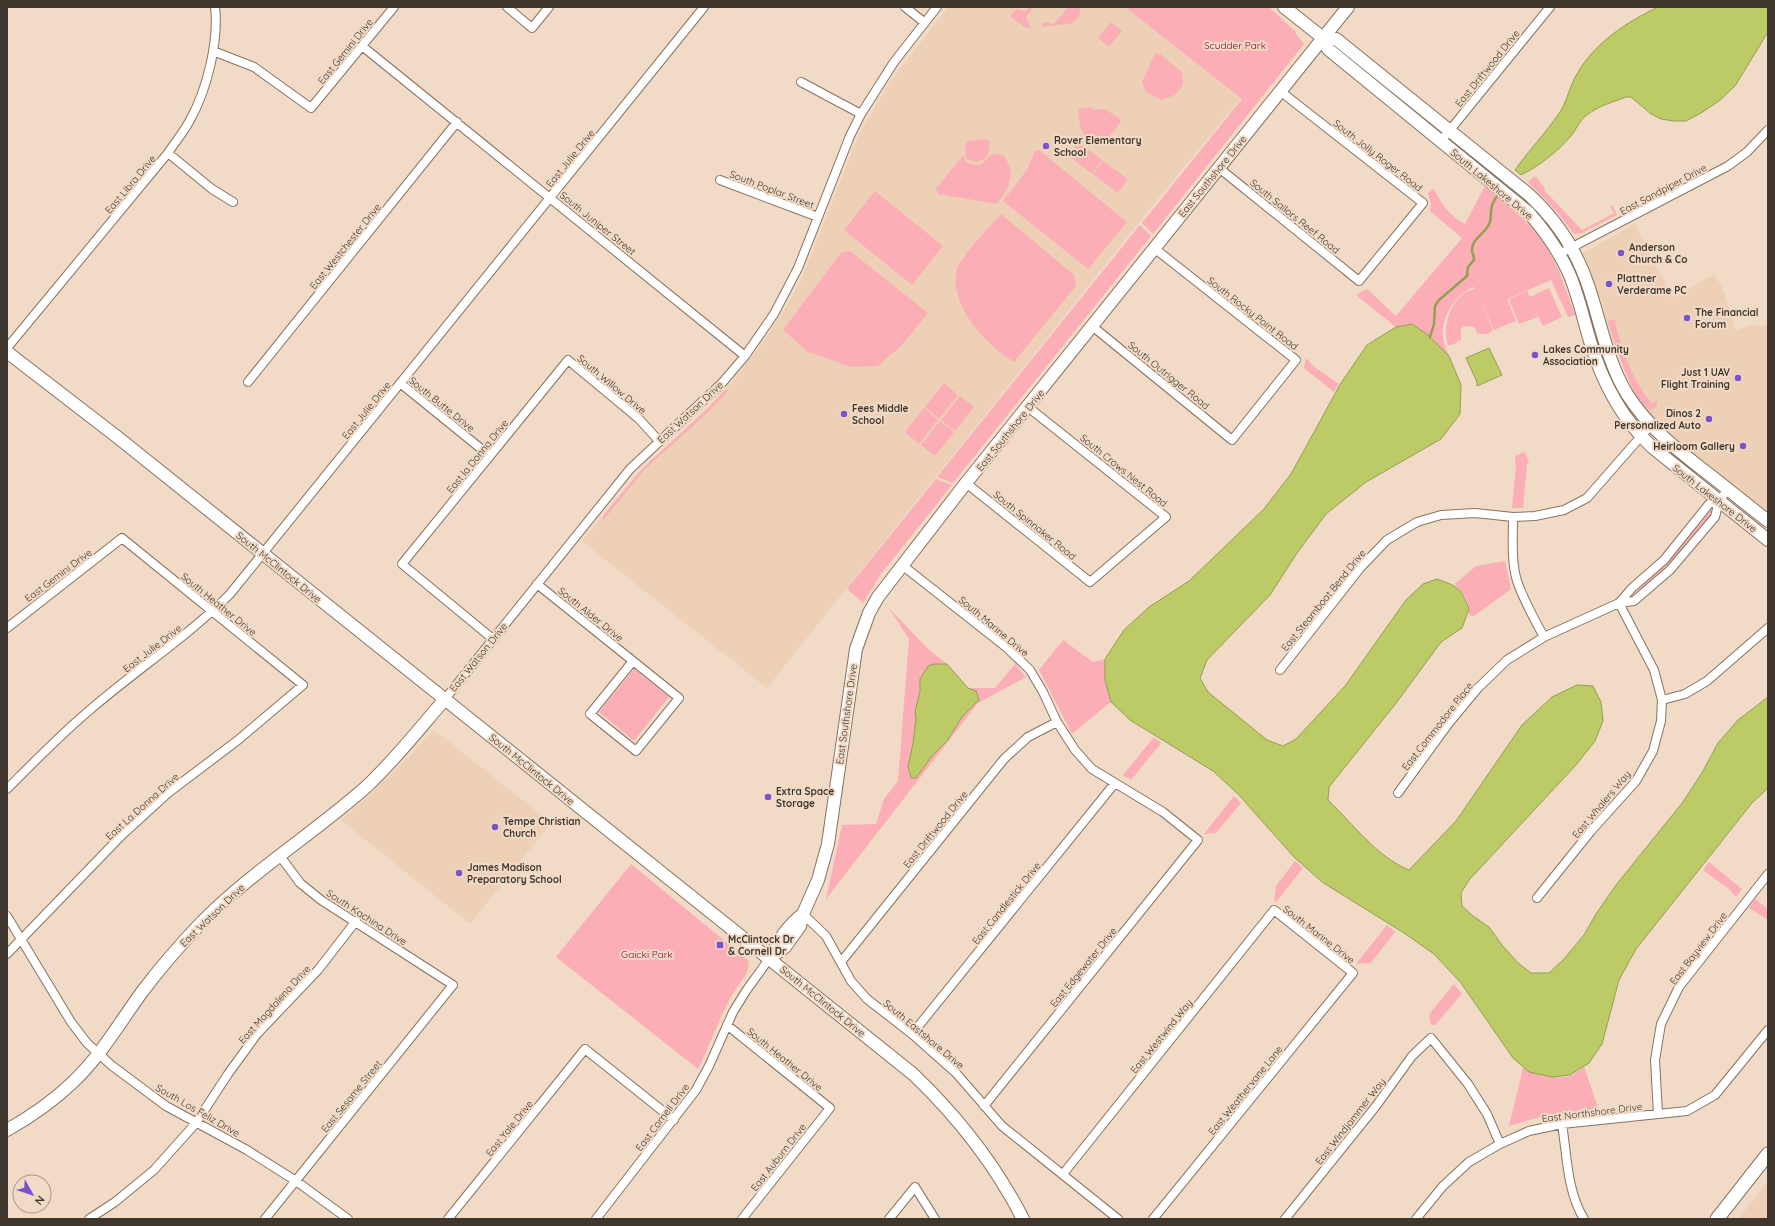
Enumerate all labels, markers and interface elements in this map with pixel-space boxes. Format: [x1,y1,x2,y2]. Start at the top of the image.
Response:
street label: East Gemini Drive [315,15,376,87]
street label: East Driftwood Drive [1452,27,1523,110]
park label: Scudder Park [1204,39,1266,52]
street label: South Jolly Roger Road [1331,117,1425,194]
street label: East Julie Drive [543,126,598,190]
street label: East Southshore Drive [1175,133,1250,220]
place label: Rover Elementary School [1054,134,1142,159]
marker: Rover Elementary School [1041,141,1051,151]
street label: South Lakeshore Drive [1448,146,1536,223]
street label: East Libra Drive [102,152,159,216]
street label: East Sandpiper Drive [1618,161,1709,218]
street label: South Poplar Street [728,167,816,212]
street label: South Sailors Reef Road [1247,176,1342,257]
street label: South Juniper Street [557,189,639,258]
street label: East Westchester Drive [307,201,384,292]
place label: Anderson Church & Co [1629,241,1687,266]
marker: Anderson Church & Co [1616,248,1626,258]
place label: Plattner Verderame PC [1617,272,1687,297]
street label: South Rocky Point Road [1205,274,1301,353]
marker: Plattner Verderame PC [1604,279,1614,289]
place label: The Financial Forum [1695,306,1759,331]
marker: The Financial Forum [1682,313,1692,323]
street label: South Outrigger Road [1125,338,1212,412]
place label: Lakes Community Association [1543,343,1629,368]
marker: Lakes Community Association [1530,350,1540,360]
street label: South Willow Drive [575,352,649,417]
place label: Just 1 UAV Flight Training [1661,366,1730,391]
marker: Just 1 UAV Flight Training [1733,373,1743,383]
street label: South Butte Drive [406,374,477,435]
street label: East Julie Drive [339,378,394,442]
street label: East Watson Drive [655,378,726,446]
street label: East Southshore Drive [973,387,1048,474]
place label: Fees Middle School [852,402,909,427]
place label: Dinos 2 Personalized Auto [1614,407,1701,432]
marker: Fees Middle School [839,409,849,419]
marker: Dinos 2 Personalized Auto [1704,414,1714,424]
street label: East la Donna Drive [444,416,511,496]
street label: South Crows Nest Road [1077,431,1170,510]
place label: Heirloom Gallery [1653,440,1735,453]
marker: Heirloom Gallery [1738,441,1748,451]
street label: South Lakeshore Drive [1670,461,1760,536]
street label: South Spinnaker Road [991,488,1079,563]
street label: South McClintock Drive [233,529,324,606]
street label: East Gemini Drive [22,546,95,605]
street label: East Steamboat Bend Drive [1278,546,1369,654]
street label: South Heather Drive [178,570,259,639]
street label: South Alder Drive [555,584,626,645]
street label: South Marine Drive [956,593,1032,660]
street label: East Watson Drive [447,620,510,694]
street label: East Julie Drive [120,621,184,675]
street label: East Southshore Drive [833,663,860,765]
street label: East Commodore Place [1399,679,1476,773]
street label: South McClintock Drive [486,731,577,808]
street label: East Whalers Way [1569,768,1633,841]
street label: East La Donna Drive [103,770,182,843]
place label: Extra Space Storage [776,785,834,810]
street label: East Driftwood Drive [900,788,971,871]
marker: Extra Space Storage [763,792,773,802]
place label: Tempe Christian Church [503,815,581,840]
marker: Tempe Christian Church [490,822,500,832]
street label: East Candlestick Drive [969,859,1044,947]
place label: James Madison Preparatory School [467,861,562,886]
marker: James Madison Preparatory School [454,868,464,878]
street label: East Watson Drive [177,881,248,950]
street label: South Kachina Drive [324,886,410,949]
street label: South Marine Drive [1280,902,1358,967]
street label: East Bayview Drive [1667,909,1730,987]
street label: East Edgewater Drive [1047,924,1120,1010]
place label: McClintock Dr & Cornell Dr [728,933,795,958]
marker: McClintock Dr & Cornell Dr [715,940,725,950]
park label: Gaicki Park [621,948,673,961]
street label: East Magdalena Drive [236,962,313,1046]
street label: South McClintock Drive [777,963,868,1040]
street label: South Eastshore Drive [881,997,967,1072]
street label: East Westwind Way [1127,997,1195,1076]
street label: South Heather Drive [744,1025,825,1094]
street label: East Weathervane Lane [1205,1043,1286,1138]
street label: East Sesame Street [318,1057,385,1135]
street label: East Windjammer Way [1312,1075,1388,1167]
street label: East Cornell Drive [633,1080,692,1154]
street label: South Los Feliz Drive [153,1081,242,1140]
street label: East Yale Drive [483,1097,536,1159]
street label: East Northshore Drive [1541,1100,1643,1125]
street label: East Auburn Drive [748,1120,809,1194]
north arrow [12,1174,52,1214]
text: N [32,1193,48,1208]

